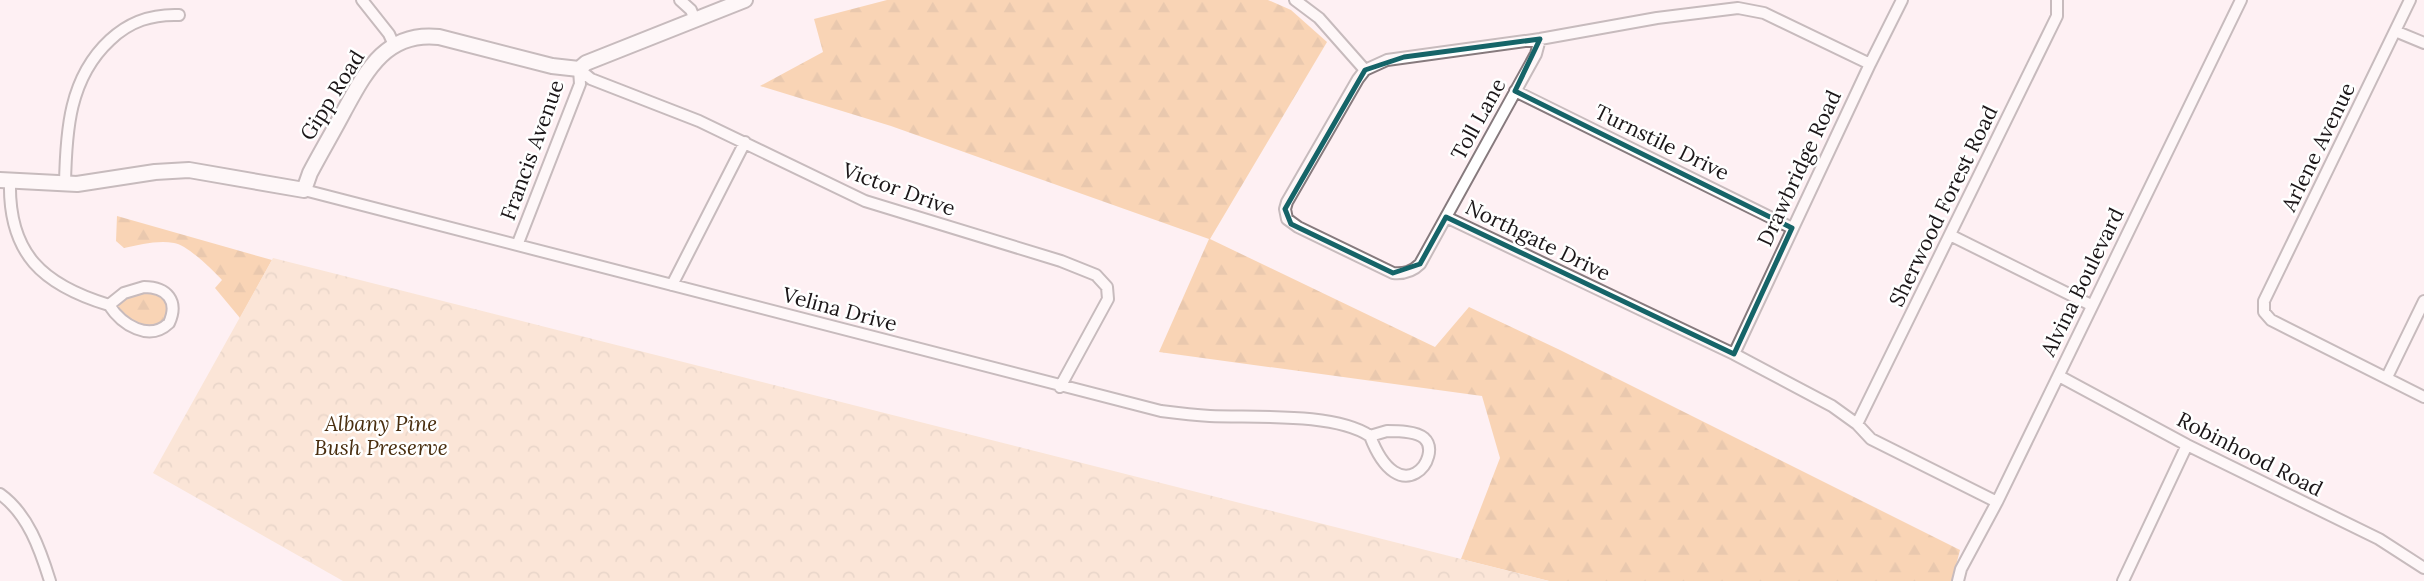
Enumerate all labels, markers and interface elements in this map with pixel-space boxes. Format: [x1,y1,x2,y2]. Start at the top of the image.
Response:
street label: Gipp Road [294,45,370,145]
street label: Toll Lane [1445,73,1511,165]
street label: Francis Avenue [494,76,570,224]
street label: Arlene Avenue [2275,78,2361,217]
street label: Drawbridge Road [1751,86,1847,250]
street label: Turnstile Drive [1590,98,1734,186]
street label: Sherwood Forest Road [1883,101,2003,311]
street label: Victor Drive [838,156,959,222]
street label: Northgate Drive [1461,193,1615,287]
street label: Alvina Boulevard [2034,203,2130,362]
street label: Velina Drive [779,280,900,337]
street label: Robinhood Road [2173,406,2327,502]
park label: Albany Pine Bush Preserve [314,410,448,461]

